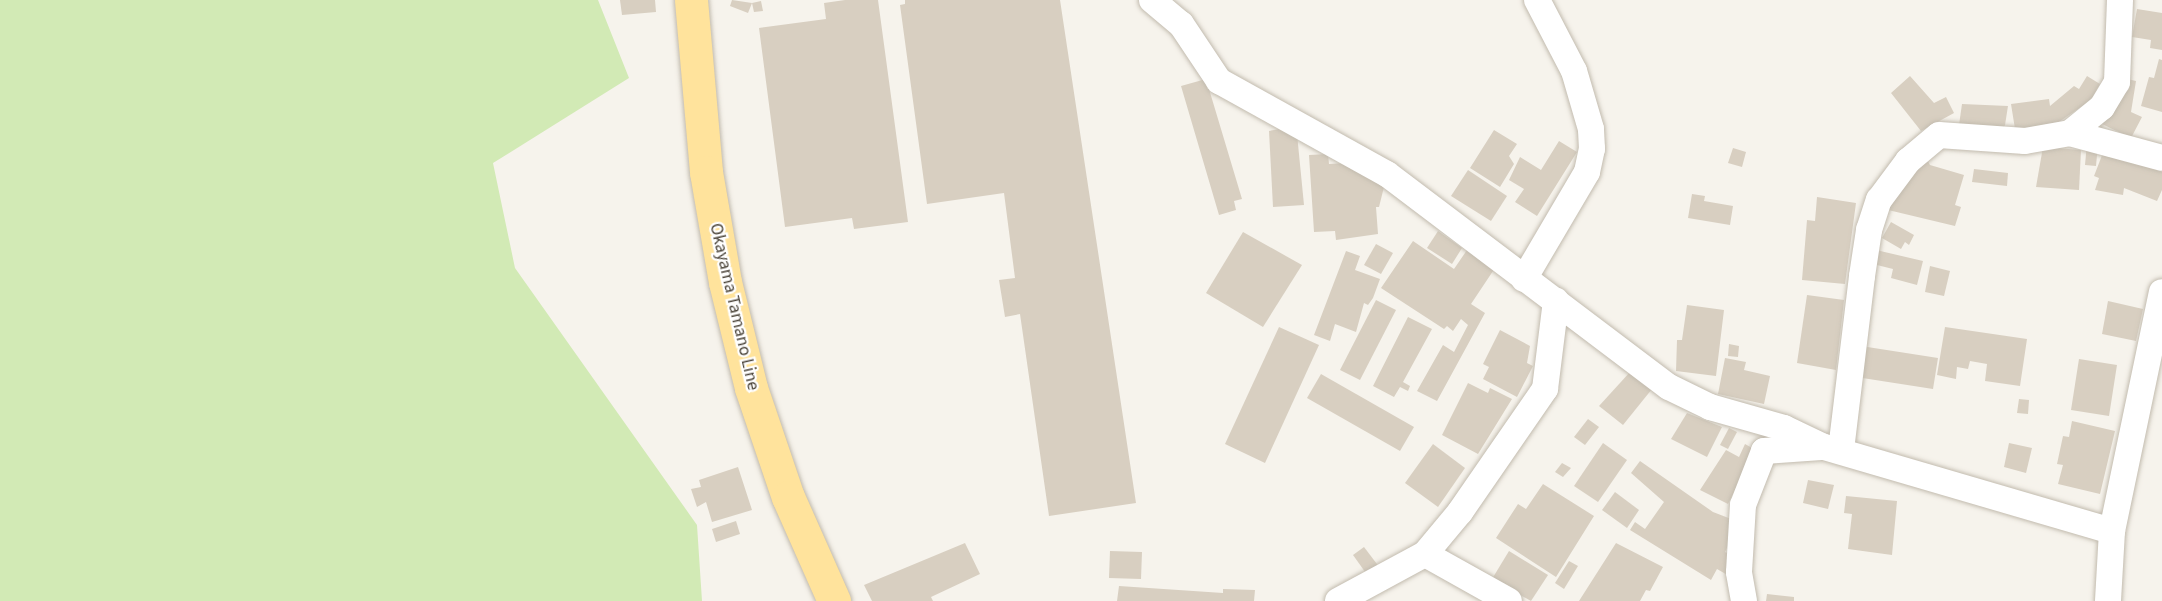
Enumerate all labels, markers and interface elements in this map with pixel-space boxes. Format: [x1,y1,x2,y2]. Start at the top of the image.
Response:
street label: Okayama Tamano Line [704,221,764,393]

